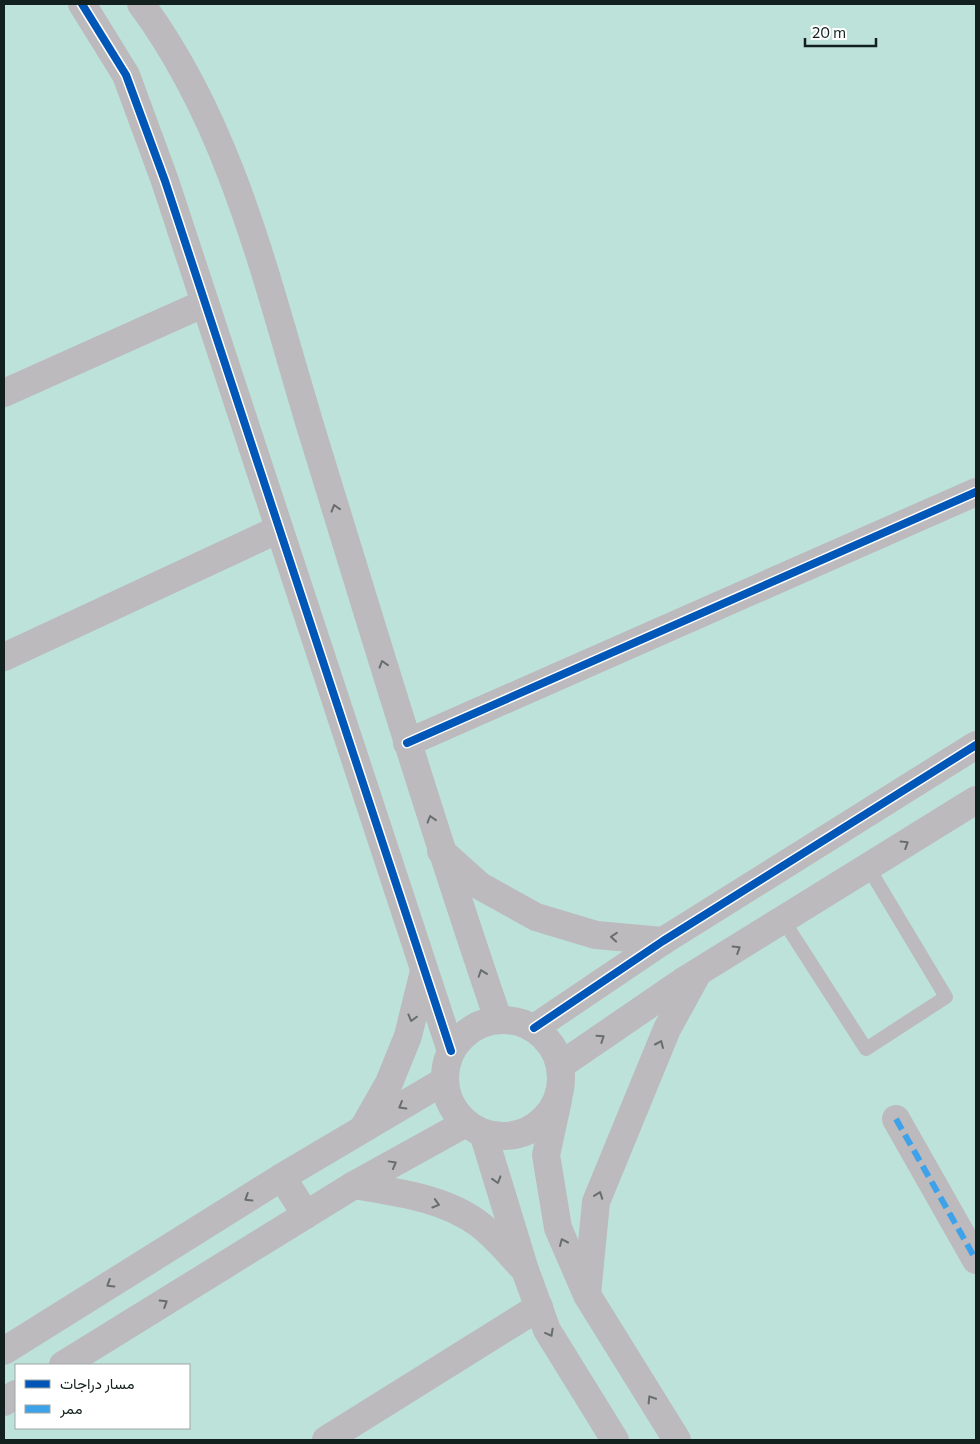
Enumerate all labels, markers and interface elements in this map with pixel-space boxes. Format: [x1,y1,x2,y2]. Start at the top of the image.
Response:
scale bar [805,15,876,47]
text: 20 m [812,23,846,41]
one-way arrow [331,505,341,513]
one-way arrow [379,660,389,668]
one-way arrow [426,815,436,824]
one-way arrow [899,841,908,851]
one-way arrow [610,931,618,942]
one-way arrow [731,945,740,955]
one-way arrow [478,970,488,978]
one-way arrow [407,1014,418,1023]
one-way arrow [595,1035,605,1044]
one-way arrow [653,1040,664,1049]
one-way arrow [399,1099,408,1109]
one-way arrow [387,1160,396,1170]
one-way arrow [492,1175,502,1183]
one-way arrow [593,1191,603,1200]
one-way arrow [244,1192,254,1201]
one-way arrow [431,1198,440,1208]
one-way arrow [559,1238,570,1247]
one-way arrow [107,1278,116,1288]
one-way arrow [159,1300,168,1309]
one-way arrow [543,1328,553,1337]
legend [15,1364,190,1429]
text: مسار دراجات [60,1374,134,1393]
one-way arrow [648,1395,657,1404]
text: ممر [59,1399,82,1418]

